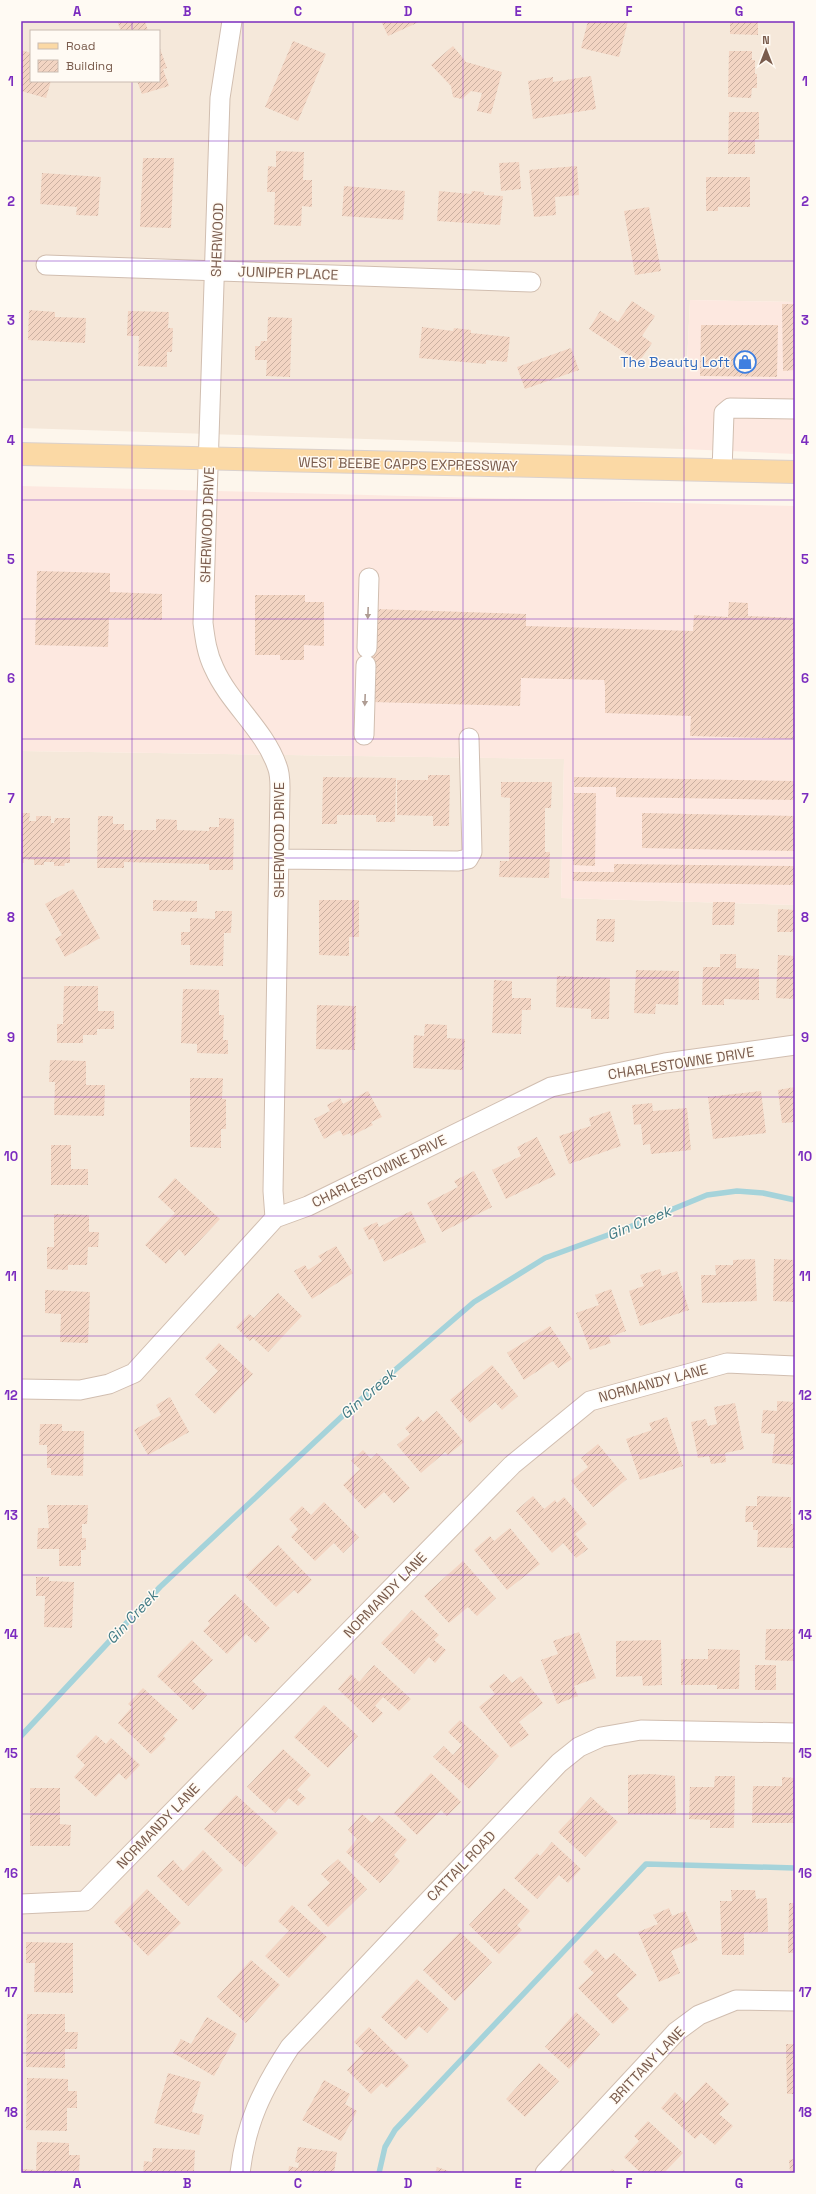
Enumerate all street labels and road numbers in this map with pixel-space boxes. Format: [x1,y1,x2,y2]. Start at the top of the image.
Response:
street label: SHERWOOD [207,203,227,277]
street label: JUNIPER PLACE [237,262,339,284]
street label: WEST BEEBE CAPPS EXPRESSWAY [298,453,518,475]
street label: SHERWOOD DRIVE [196,467,218,583]
street label: SHERWOOD DRIVE [270,782,288,898]
street label: CHARLESTOWNE DRIVE [607,1043,755,1083]
street label: CHARLESTOWNE DRIVE [309,1130,449,1211]
street label: NORMANDY LANE [596,1360,710,1406]
street label: NORMANDY LANE [340,1548,431,1642]
street label: NORMANDY LANE [113,1779,204,1873]
street label: CATTAIL ROAD [423,1827,499,1905]
street label: BRITTANY LANE [606,2022,689,2107]

